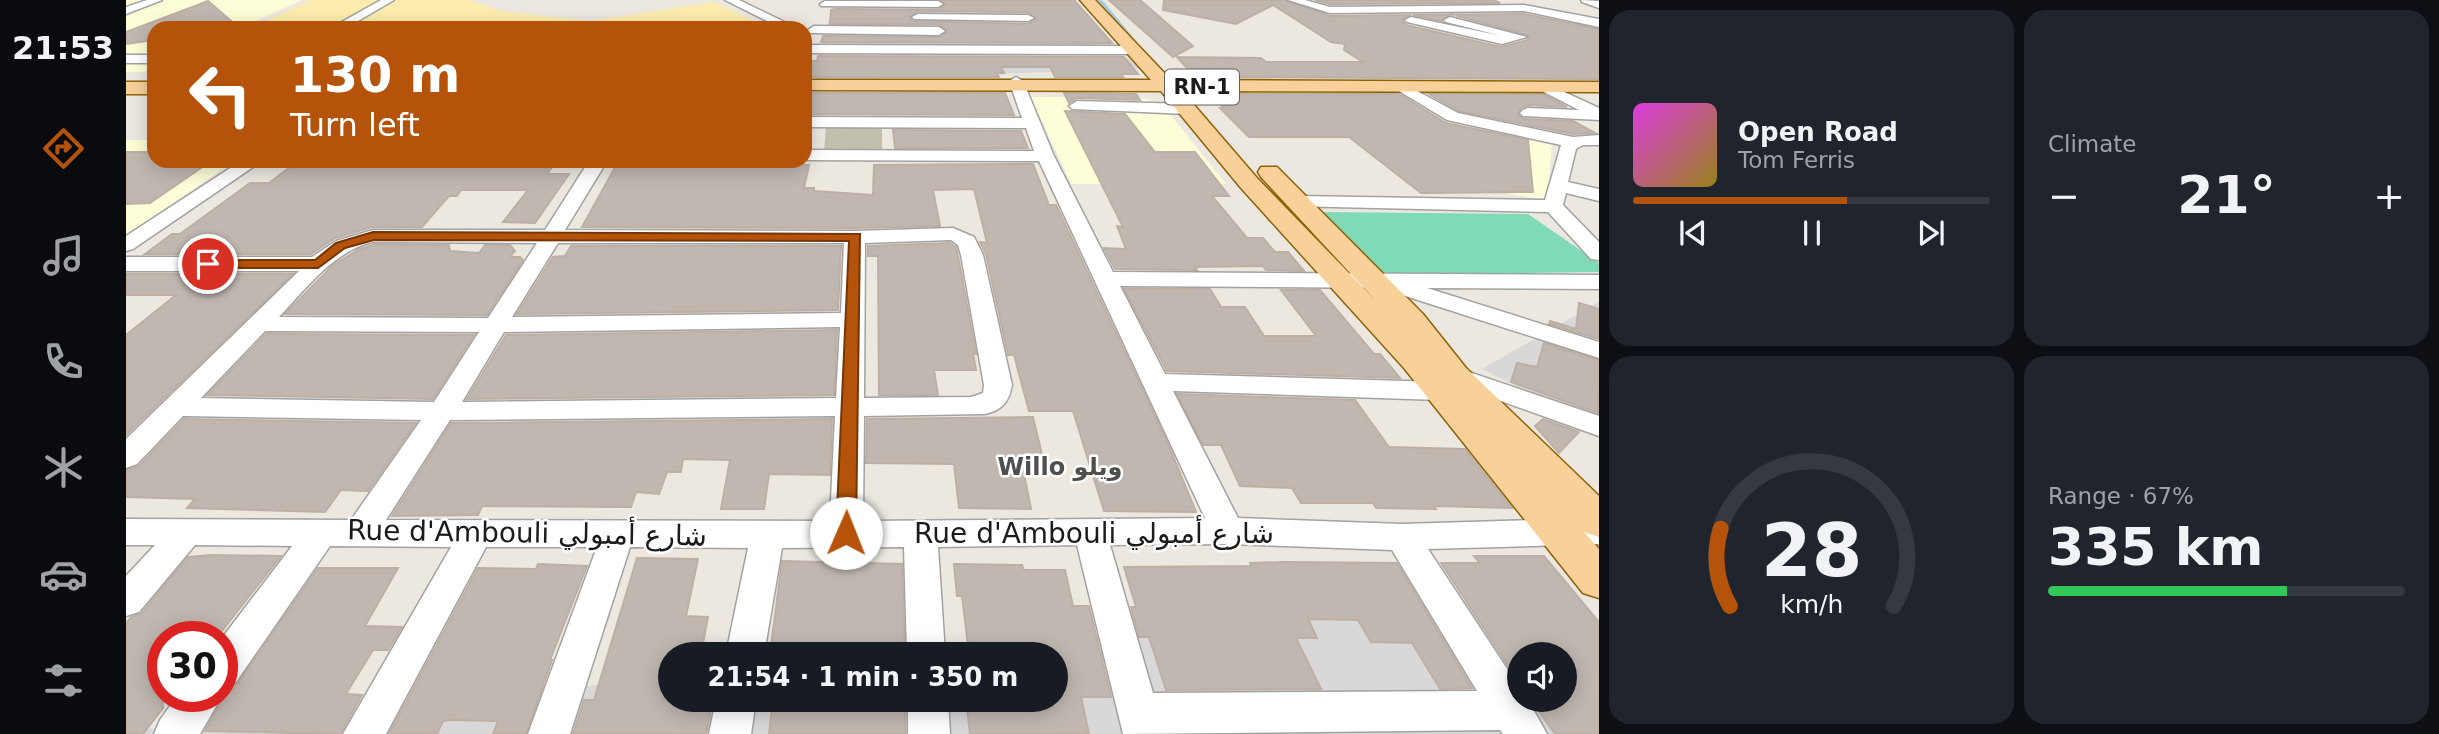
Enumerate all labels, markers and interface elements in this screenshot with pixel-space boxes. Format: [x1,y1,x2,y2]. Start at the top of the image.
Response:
text: 21:53 [12,29,114,67]
text: 130 m [290,47,460,104]
icon: left [175,49,266,140]
road number: RN-1 [1165,70,1239,104]
text: Turn left [290,106,420,144]
text: Open Road [1738,117,1898,147]
icon: directions [39,124,88,173]
text: Climate [2048,131,2137,157]
text: Tom Ferris [1738,147,1855,173]
text: 21° [2177,165,2276,225]
text: − [2048,174,2080,218]
text: + [2373,174,2405,218]
icon: previous [1674,214,1712,252]
icon: pause [1793,214,1831,252]
icon: next [1912,214,1950,252]
icon: music [39,231,88,280]
pin [178,234,238,294]
icon: arrive [189,245,227,283]
icon: phone [39,337,88,386]
icon: climate [39,443,88,492]
district label: Willo ويلو [998,453,1122,481]
text: Range · 67% [2048,483,2194,509]
position arrow [809,496,883,570]
text: 28 [1761,508,1862,593]
street label: Rue d'Ambouli شارع أمبولي [347,510,707,553]
street label: Rue d'Ambouli شارع أمبولي [914,514,1274,550]
text: 335 km [2048,517,2263,577]
icon: car [39,550,88,599]
text: km/h [1780,590,1843,619]
speed limit sign: 30 [147,621,238,712]
map controls [1507,642,1577,712]
button: sound [1507,642,1577,712]
icon: filters [39,656,88,705]
text: 21:54 · 1 min · 350 m [708,662,1018,692]

